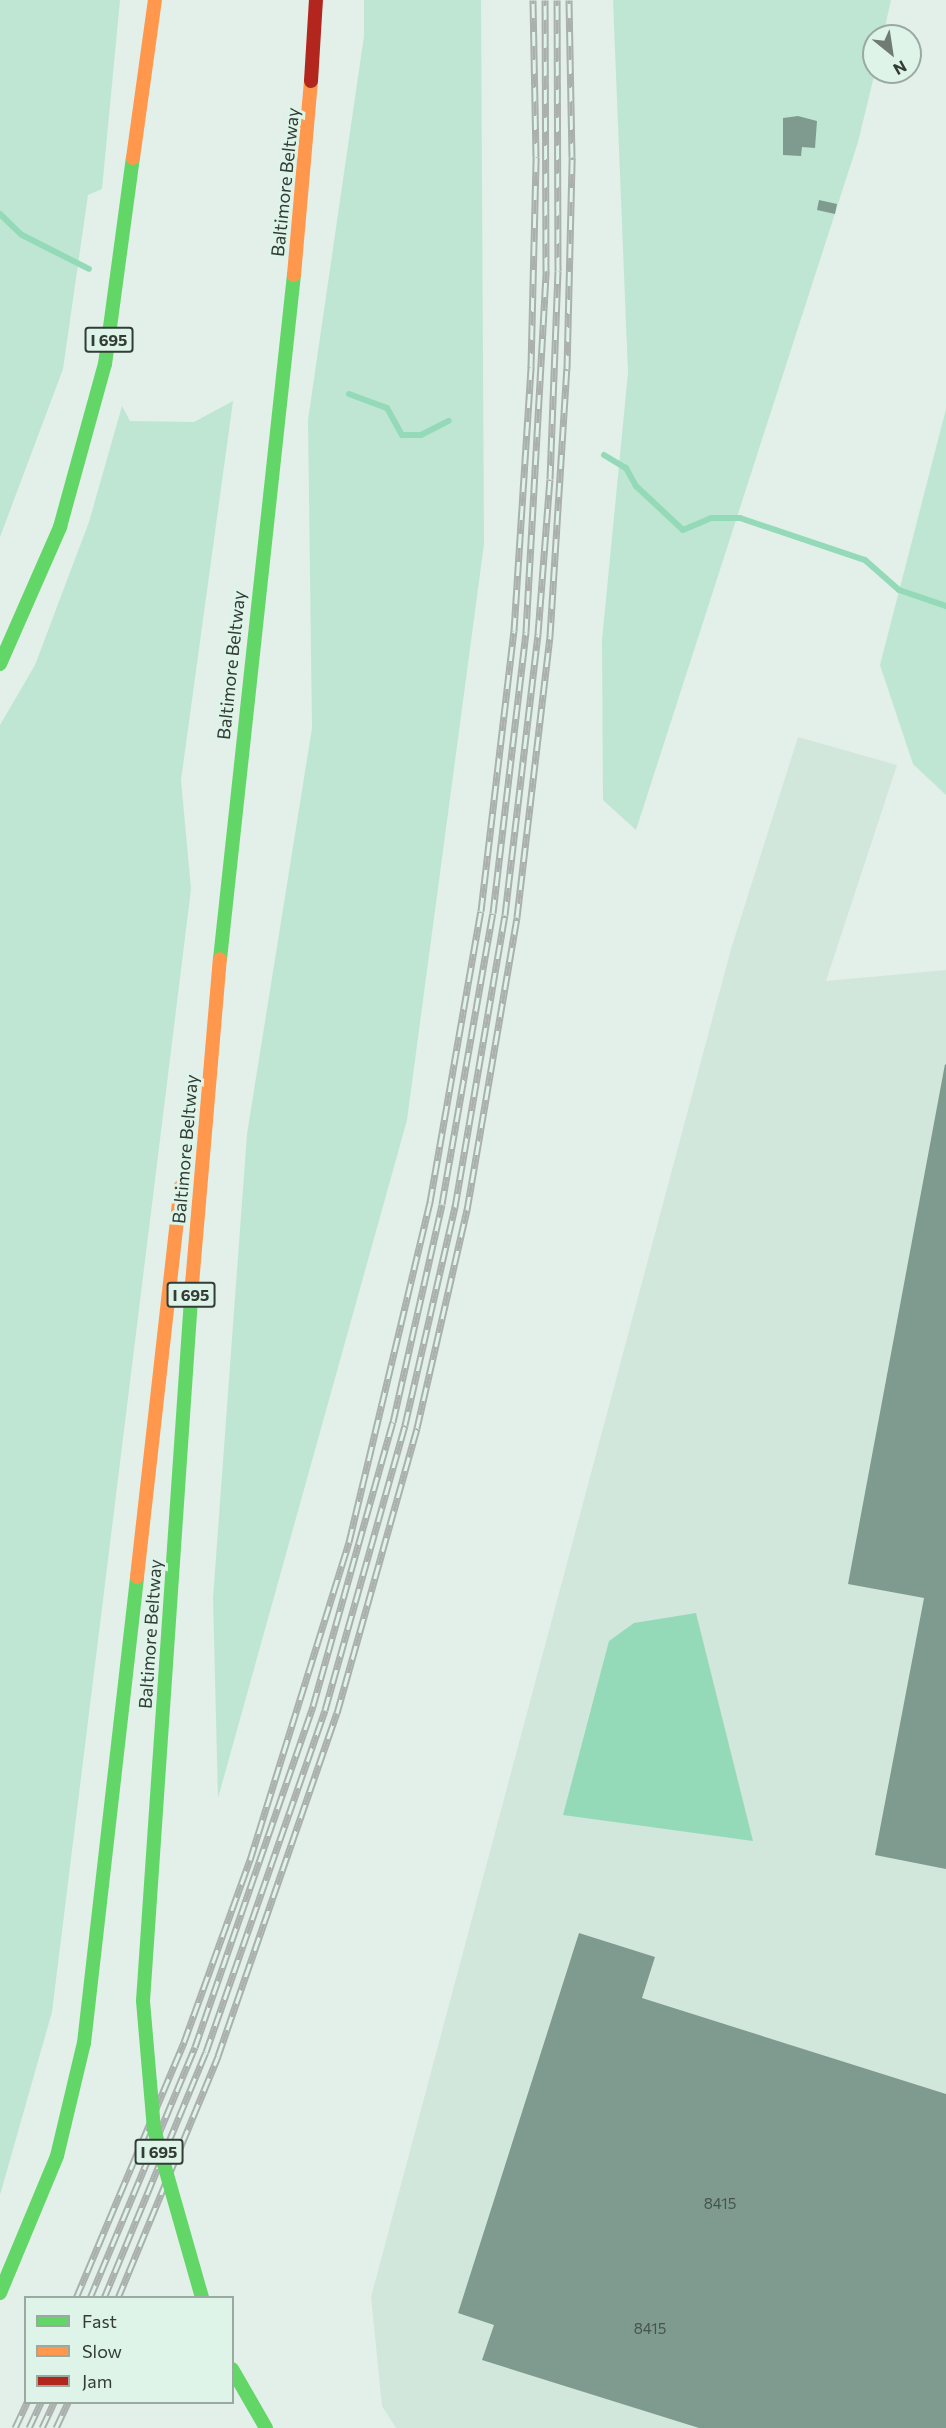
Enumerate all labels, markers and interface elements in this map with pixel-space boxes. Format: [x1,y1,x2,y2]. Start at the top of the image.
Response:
north arrow [862,24,922,84]
text: N [890,57,910,80]
street label: Baltimore Beltway [266,106,304,258]
road number: I 695 [84,327,134,353]
street label: Baltimore Beltway [212,589,250,741]
street label: Baltimore Beltway [168,1073,202,1225]
road number: I 695 [166,1282,216,1308]
street label: Baltimore Beltway [134,1559,166,1709]
road number: I 695 [134,2139,184,2165]
house number: 8415 [704,2195,736,2213]
legend [24,2296,234,2404]
text: Fast [82,2310,117,2332]
house number: 8415 [634,2320,666,2338]
text: Slow [82,2340,122,2362]
text: Jam [82,2370,112,2392]

